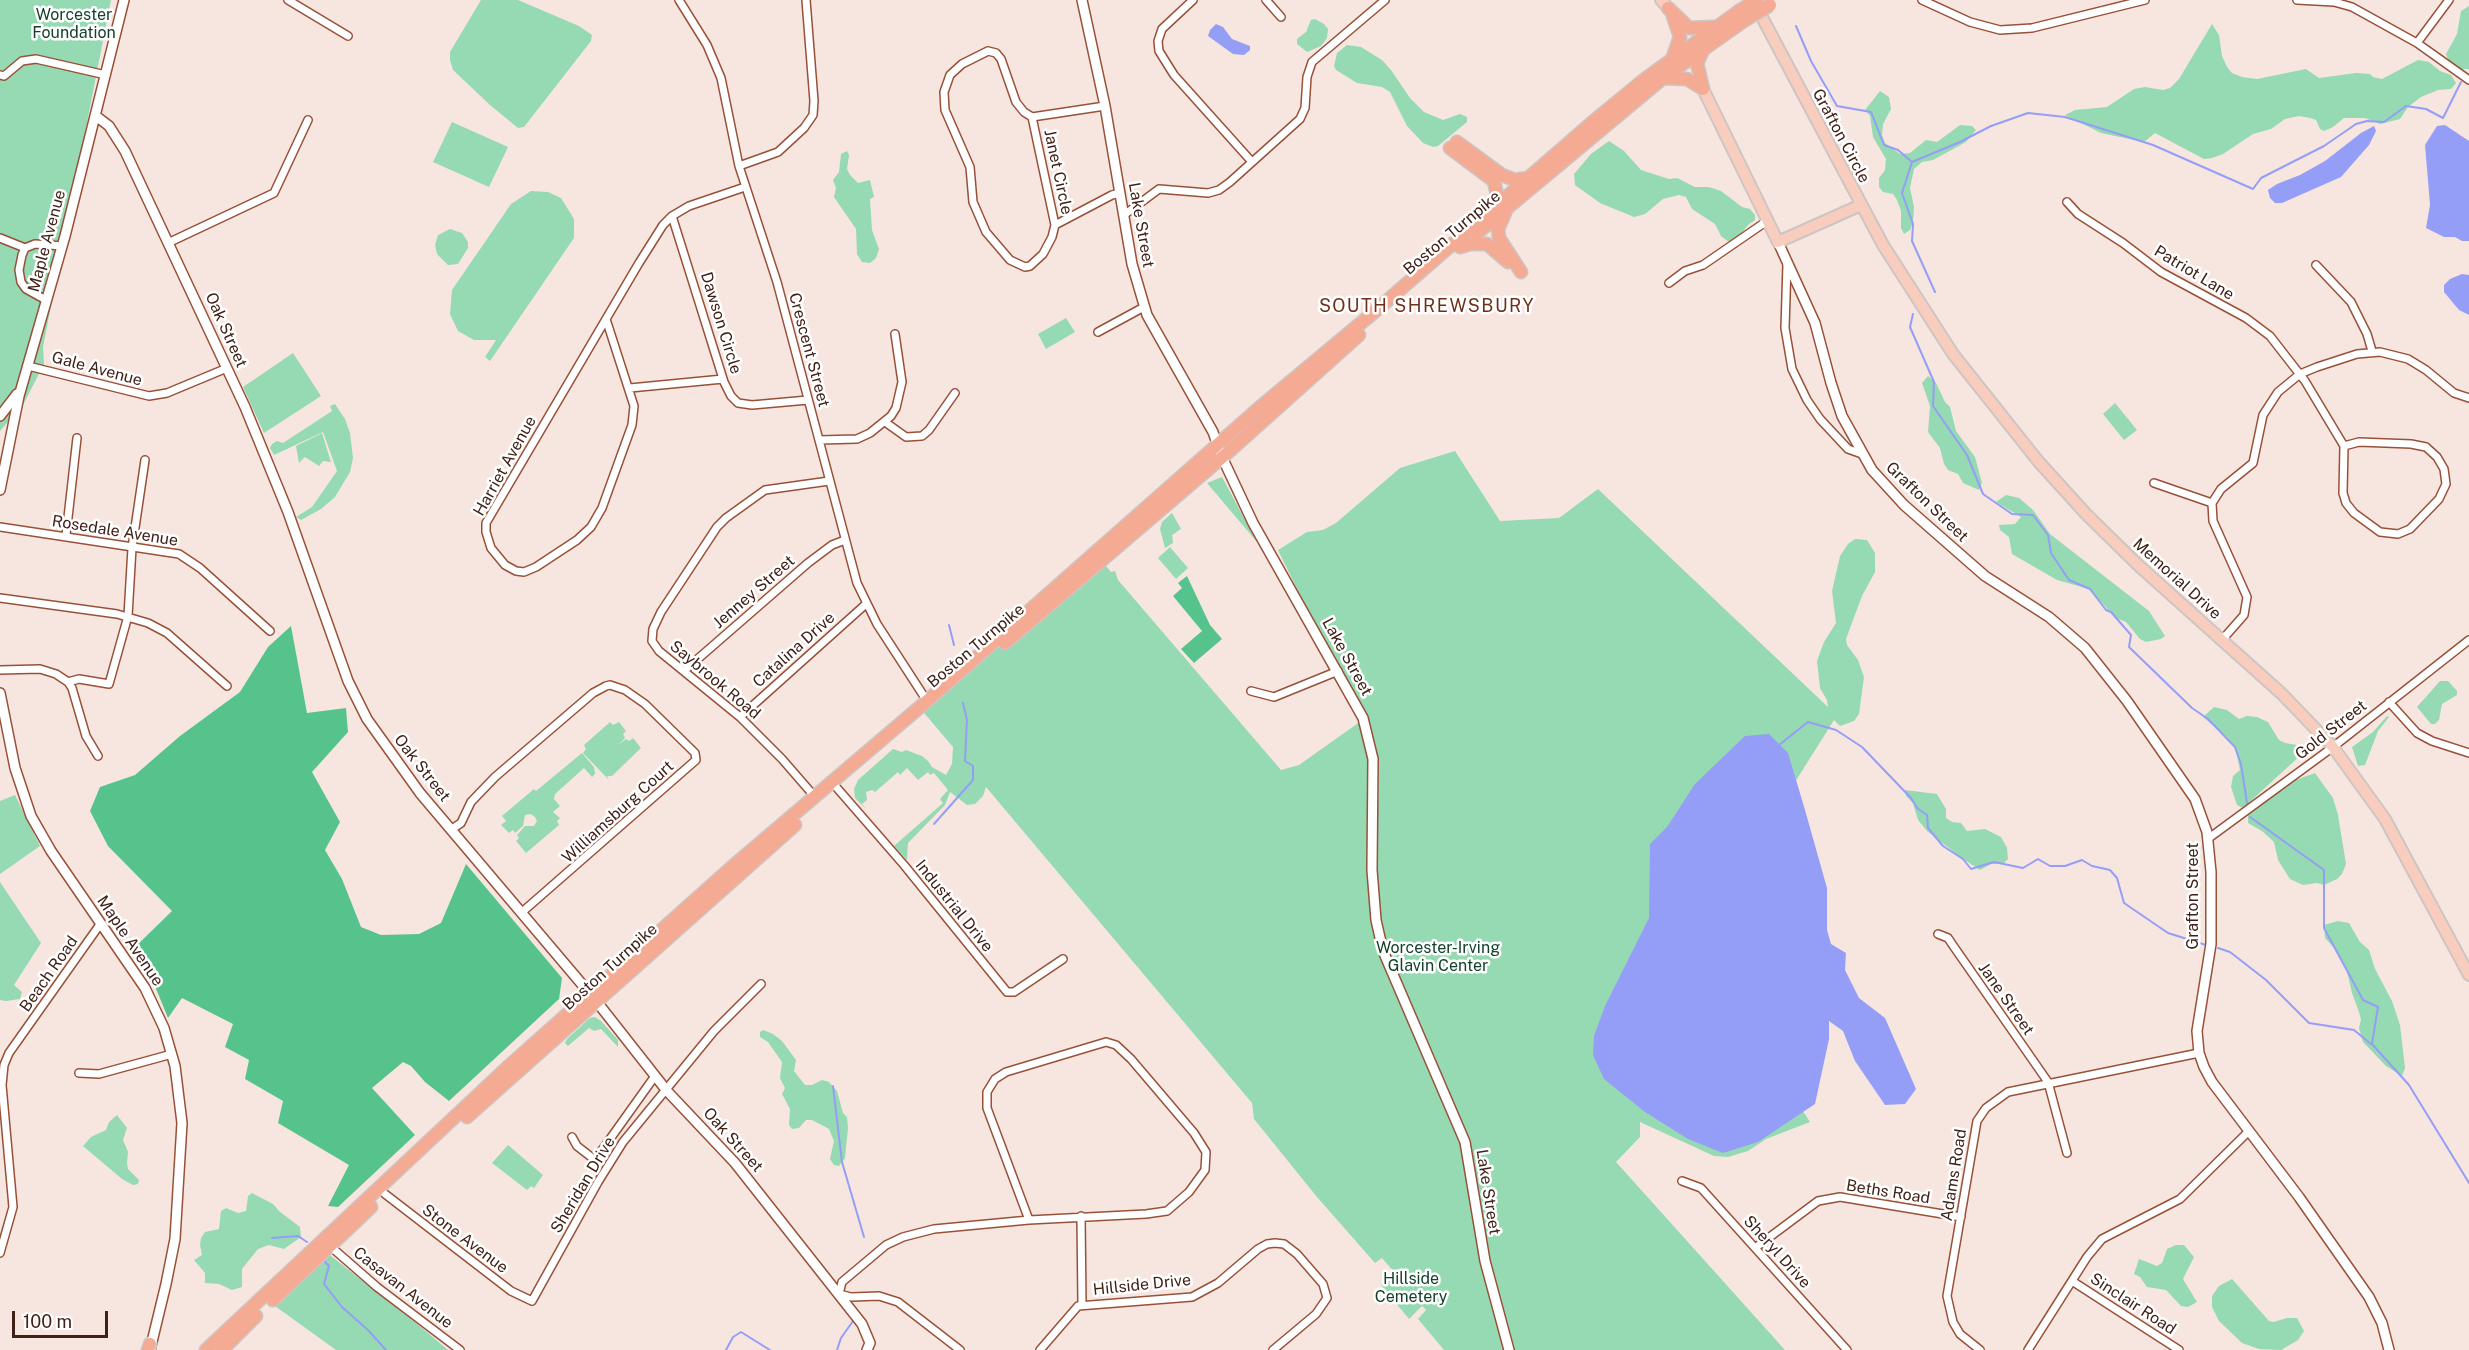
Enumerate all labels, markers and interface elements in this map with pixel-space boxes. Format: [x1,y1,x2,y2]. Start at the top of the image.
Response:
park label: Worcester Foundation [32,5,116,43]
street label: Grafton Circle [1808,86,1874,186]
street label: Janet Circle [1040,128,1076,216]
street label: Lake Street [1124,181,1158,269]
street label: Boston Turnpike [1400,187,1504,279]
street label: Maple Avenue [24,188,70,294]
street label: Patriot Lane [2151,242,2237,304]
street label: Dawson Circle [696,270,746,376]
street label: Oak Street [201,290,251,370]
street label: Crescent Street [784,291,834,409]
district label: SOUTH SHREWSBURY [1319,295,1535,317]
street label: Gale Avenue [50,348,144,390]
street label: Harriet Avenue [470,413,540,519]
street label: Grafton Street [1882,458,1972,546]
street label: Rosedale Avenue [51,512,179,550]
street label: Memorial Drive [2129,534,2225,624]
street label: Jenney Street [709,551,799,633]
street label: Boston Turnpike [924,600,1028,692]
street label: Catalina Drive [749,608,839,692]
street label: Lake Street [1318,615,1376,699]
street label: Saybrook Road [666,637,764,723]
street label: Gold Street [2291,696,2371,764]
street label: Oak Street [390,731,454,805]
street label: Williamsburg Court [558,757,678,867]
street label: Grafton Street [2183,842,2203,950]
street label: Industrial Drive [911,856,997,956]
street label: Maple Avenue [93,892,167,990]
street label: Boston Turnpike [559,920,661,1014]
street label: Beach Road [16,932,82,1016]
park label: Worcester-Irving Glavin Center [1376,938,1500,976]
street label: Jane Street [1974,959,2038,1039]
street label: Oak Street [699,1104,767,1176]
street label: Adams Road [1937,1127,1971,1223]
street label: Sheridan Drive [547,1133,619,1237]
street label: Lake Street [1472,1148,1504,1236]
street label: Beths Road [1845,1176,1931,1208]
street label: Stone Avenue [418,1200,512,1278]
street label: Sheryl Drive [1739,1212,1815,1292]
street label: Casavan Avenue [349,1243,457,1333]
park label: Hillside Cemetery [1375,1269,1447,1307]
street label: Sinclair Road [2087,1269,2179,1339]
street label: Hillside Drive [1092,1270,1192,1300]
scale bar [15,1299,111,1337]
text: 100 m [23,1311,72,1332]

